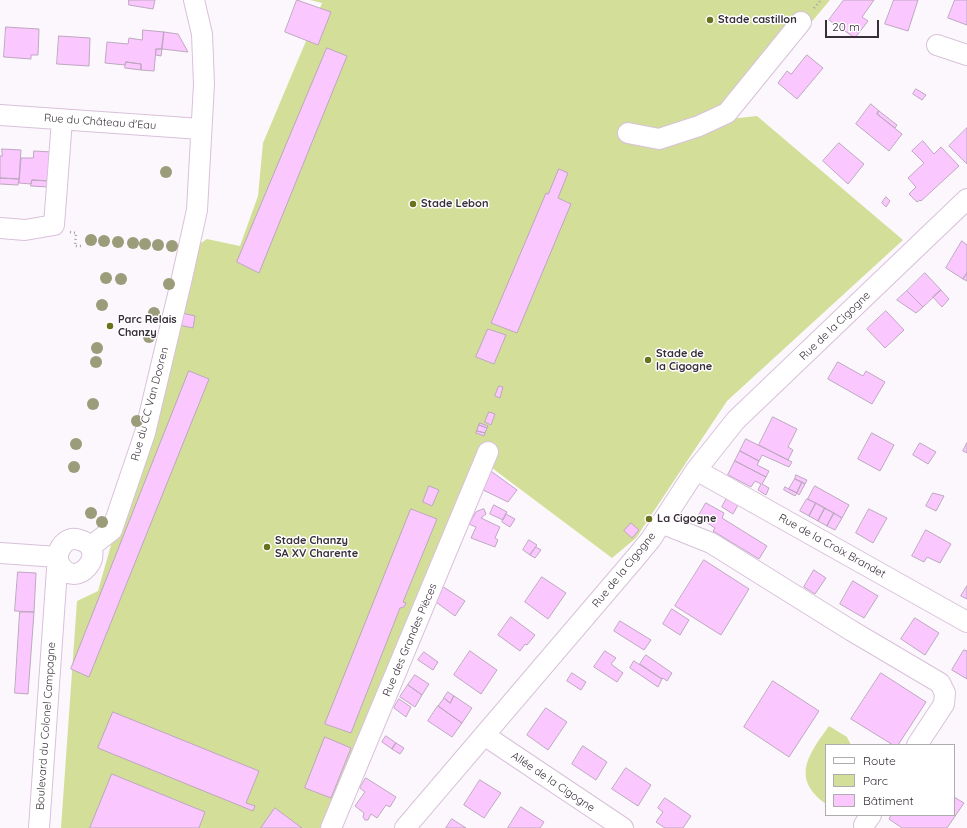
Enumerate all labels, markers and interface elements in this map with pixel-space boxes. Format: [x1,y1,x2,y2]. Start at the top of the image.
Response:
scale bar [827,12,881,38]
place label: Stade castillon [718,13,797,27]
marker: Stade castillon [705,15,715,25]
text: 20 m [832,19,860,34]
street label: Rue du Château d'Eau [43,111,157,133]
place label: Stade Lebon [421,197,488,211]
marker: Stade Lebon [408,199,418,209]
street label: Rue de la Cigogne [797,289,873,363]
place label: Parc Relais Chanzy [118,313,177,339]
marker: Parc Relais Chanzy [105,321,115,331]
street label: Rue du CC Van Dooren [128,346,172,462]
place label: Stade de la Cigogne [656,347,712,373]
marker: Stade de la Cigogne [643,355,653,365]
street label: Rue de la Croix Brandet [776,511,888,581]
place label: La Cigogne [657,512,716,526]
marker: La Cigogne [644,514,654,524]
street label: Rue de la Cigogne [590,530,658,610]
place label: Stade Chanzy SA XV Charente [275,534,358,560]
marker: Stade Chanzy SA XV Charente [262,542,272,552]
street label: Rue des Grandes Pièces [380,581,440,699]
street label: Boulevard du Colonel Campagne [34,641,58,811]
legend [825,744,955,816]
street label: Allée de la Cigogne [509,749,597,815]
text: Route [863,753,896,768]
text: Parc [863,773,888,788]
text: Bâtiment [863,793,913,808]

